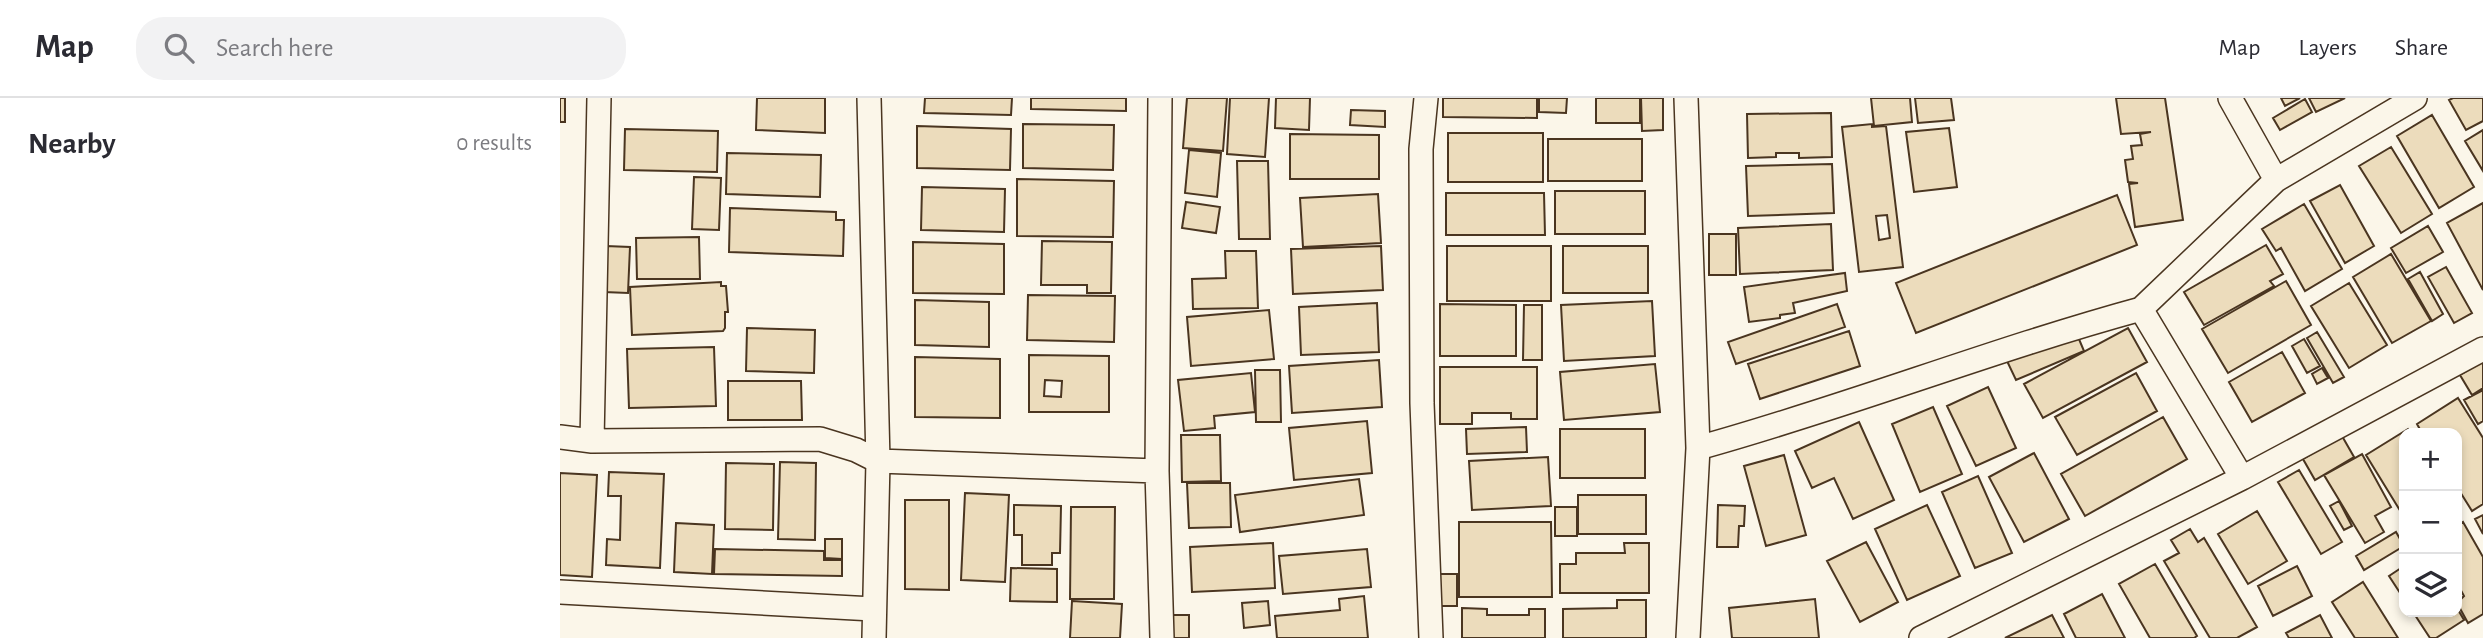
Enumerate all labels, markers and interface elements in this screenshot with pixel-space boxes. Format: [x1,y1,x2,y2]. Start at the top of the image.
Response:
search box [136,17,626,80]
icon: search [160,29,198,67]
text: Map [35,31,94,64]
text: Search here [216,35,334,61]
text: Map [2218,36,2260,60]
text: Layers [2298,36,2357,60]
text: Share [2395,36,2448,60]
text: Nearby [28,129,116,159]
text: 0 results [456,132,532,155]
map controls [2399,428,2462,617]
button: + [2399,428,2462,491]
button: − [2399,491,2462,554]
button: layers [2399,554,2462,617]

